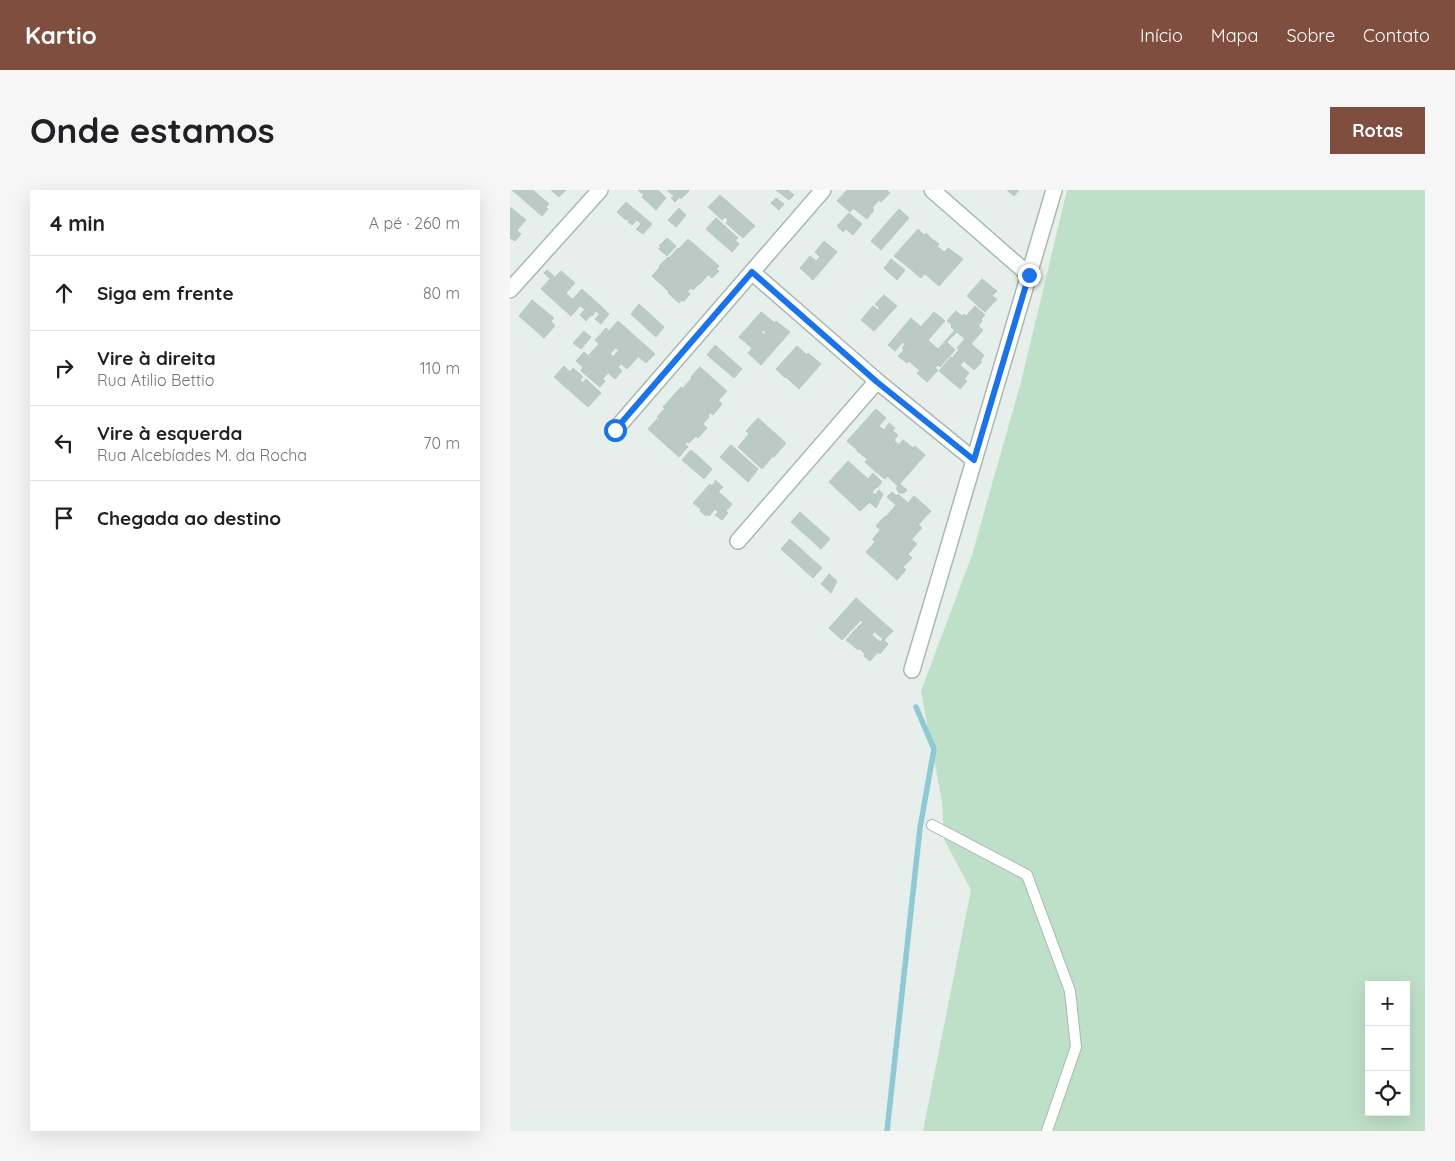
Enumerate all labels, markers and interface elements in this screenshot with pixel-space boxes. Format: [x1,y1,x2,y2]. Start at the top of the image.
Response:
text: Kartio [25,20,97,50]
text: Início [1140,24,1183,47]
text: Mapa [1211,24,1258,47]
text: Sobre [1286,24,1335,47]
text: Contato [1363,24,1430,47]
button: Rotas [1330,107,1425,154]
text: Onde estamos [30,108,275,152]
text: 4 min [50,210,105,236]
text: A pé · 260 m [369,213,460,233]
route end [1018,264,1041,287]
icon: ahead [50,279,78,307]
text: Siga em frente [97,281,234,305]
text: 80 m [423,283,460,303]
text: Vire à direita [97,346,216,370]
icon: right [50,354,78,382]
text: 110 m [420,358,460,378]
text: Rua Atilio Bettio [97,370,214,390]
route start [604,419,627,442]
text: Vire à esquerda [97,421,242,445]
icon: left [50,429,78,457]
text: 70 m [423,433,460,453]
text: Rua Alcebíades M. da Rocha [97,445,307,465]
icon: arrive [50,504,78,532]
text: Chegada ao destino [97,506,281,530]
map controls [1365,981,1410,1116]
button: + [1365,981,1410,1026]
button: − [1365,1026,1410,1071]
button: locate [1365,1071,1410,1116]

